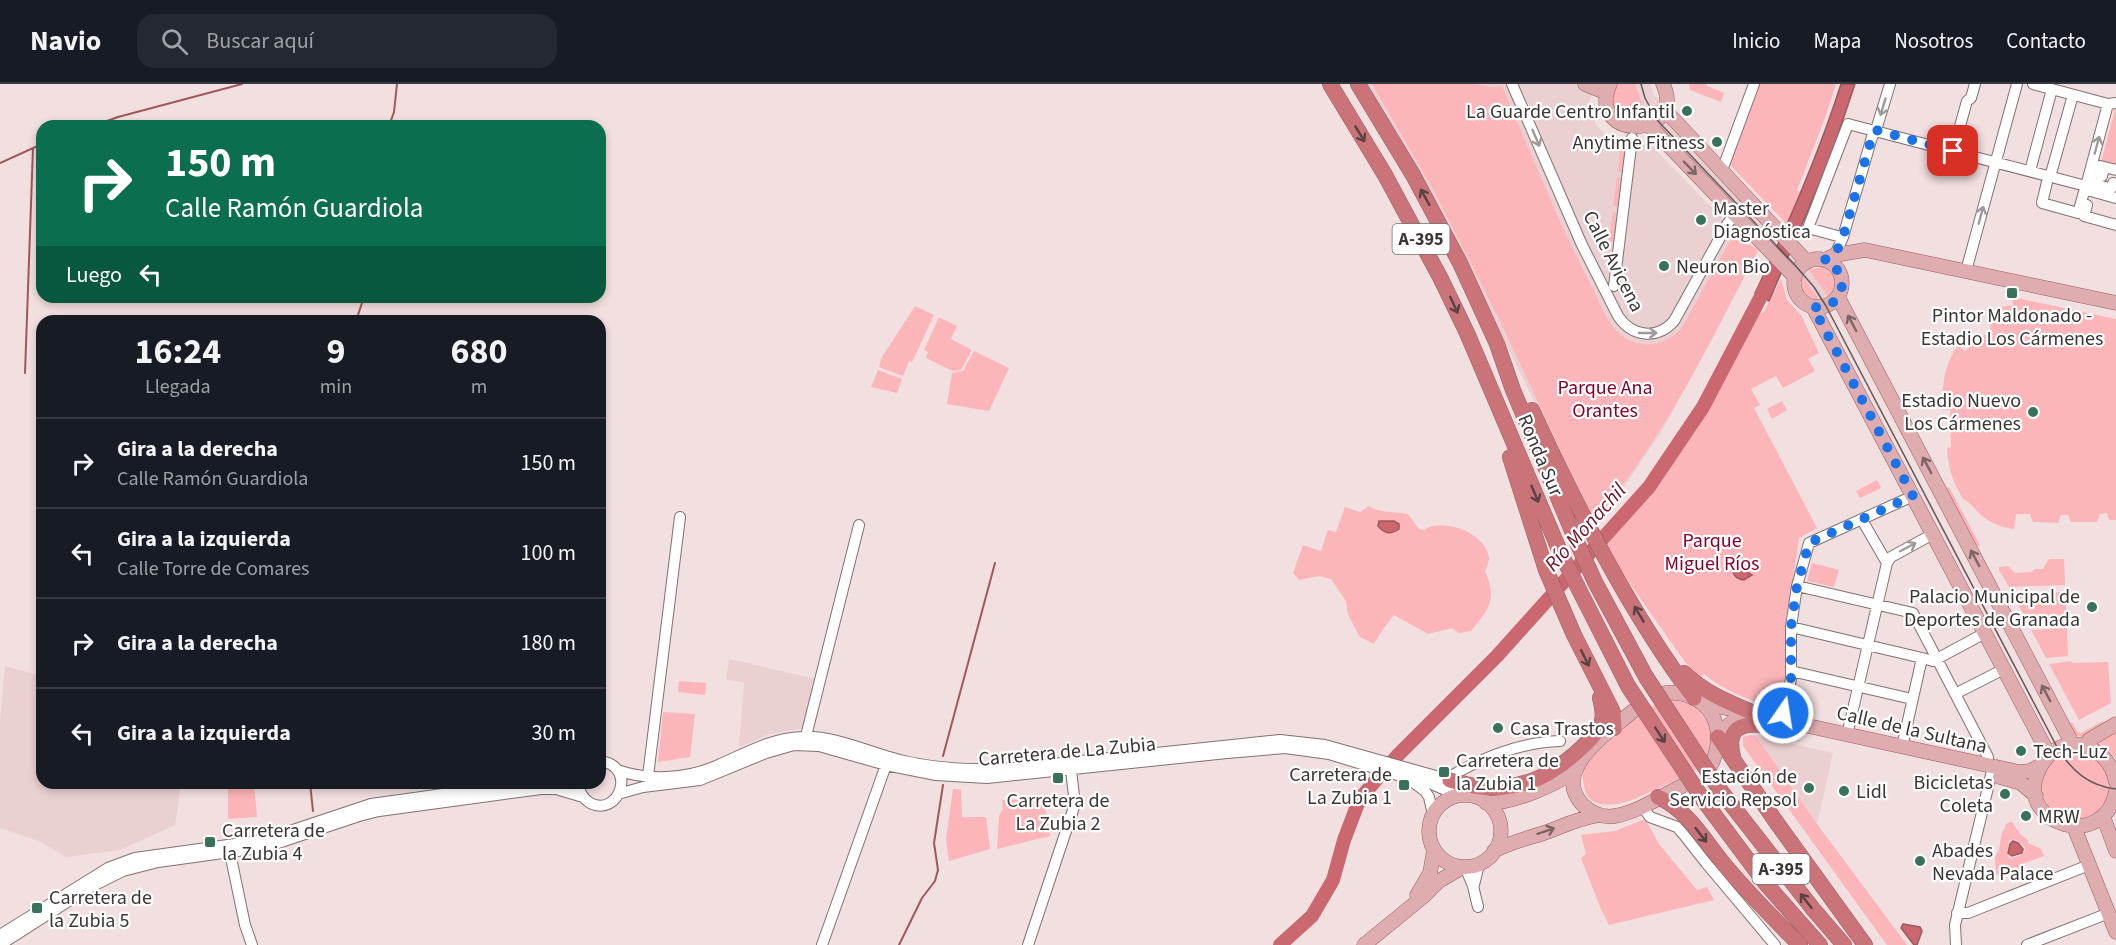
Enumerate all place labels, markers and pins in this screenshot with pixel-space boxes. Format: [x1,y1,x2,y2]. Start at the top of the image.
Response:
place label: La Guarde Centro Infantil [1466,98,1675,126]
marker: La Guarde Centro Infantil [1680,104,1694,118]
pin [1927,125,1978,176]
place label: Anytime Fitness [1573,129,1705,157]
marker: Anytime Fitness [1710,135,1724,149]
place label: Master Diagnóstica [1713,195,1811,246]
marker: Master Diagnóstica [1694,213,1708,227]
place label: Neuron Bio [1676,253,1770,281]
marker: Neuron Bio [1657,259,1671,273]
marker: Pintor Maldonado - Estadio Los Cármenes [2005,286,2019,300]
place label: Pintor Maldonado - Estadio Los Cármenes [1921,302,2103,353]
place label: Estadio Nuevo Los Cármenes [1901,387,2021,438]
marker: Estadio Nuevo Los Cármenes [2026,405,2040,419]
place label: Palacio Municipal de Deportes de Granada [1904,583,2080,634]
marker: Palacio Municipal de Deportes de Granada [2085,600,2099,614]
place label: Casa Trastos [1510,715,1614,743]
marker: Casa Trastos [1491,721,1505,735]
place label: Tech-Luz [2033,738,2107,766]
marker: Tech-Luz [2014,744,2028,758]
place label: Carretera de la Zubia 1 [1456,747,1559,798]
place label: Carretera de La Zubia 1 [1289,761,1392,812]
place label: Estación de Servicio Repsol [1669,763,1797,814]
marker: Carretera de la Zubia 1 [1437,765,1451,779]
place label: Bicicletas Coleta [1914,769,1993,820]
marker: Carretera de La Zubia 2 [1051,771,1065,785]
marker: Carretera de La Zubia 1 [1397,778,1411,792]
place label: Lidl [1856,778,1887,806]
marker: Estación de Servicio Repsol [1802,781,1816,795]
marker: Lidl [1837,784,1851,798]
place label: Carretera de La Zubia 2 [1007,787,1110,838]
marker: Bicicletas Coleta [1998,787,2012,801]
place label: MRW [2038,803,2080,831]
marker: MRW [2019,809,2033,823]
place label: Carretera de la Zubia 4 [222,817,325,868]
marker: Carretera de la Zubia 4 [203,835,217,849]
place label: Abades Nevada Palace [1932,837,2054,888]
marker: Abades Nevada Palace [1913,854,1927,868]
place label: Carretera de la Zubia 5 [49,884,152,935]
marker: Carretera de la Zubia 5 [30,901,44,915]

